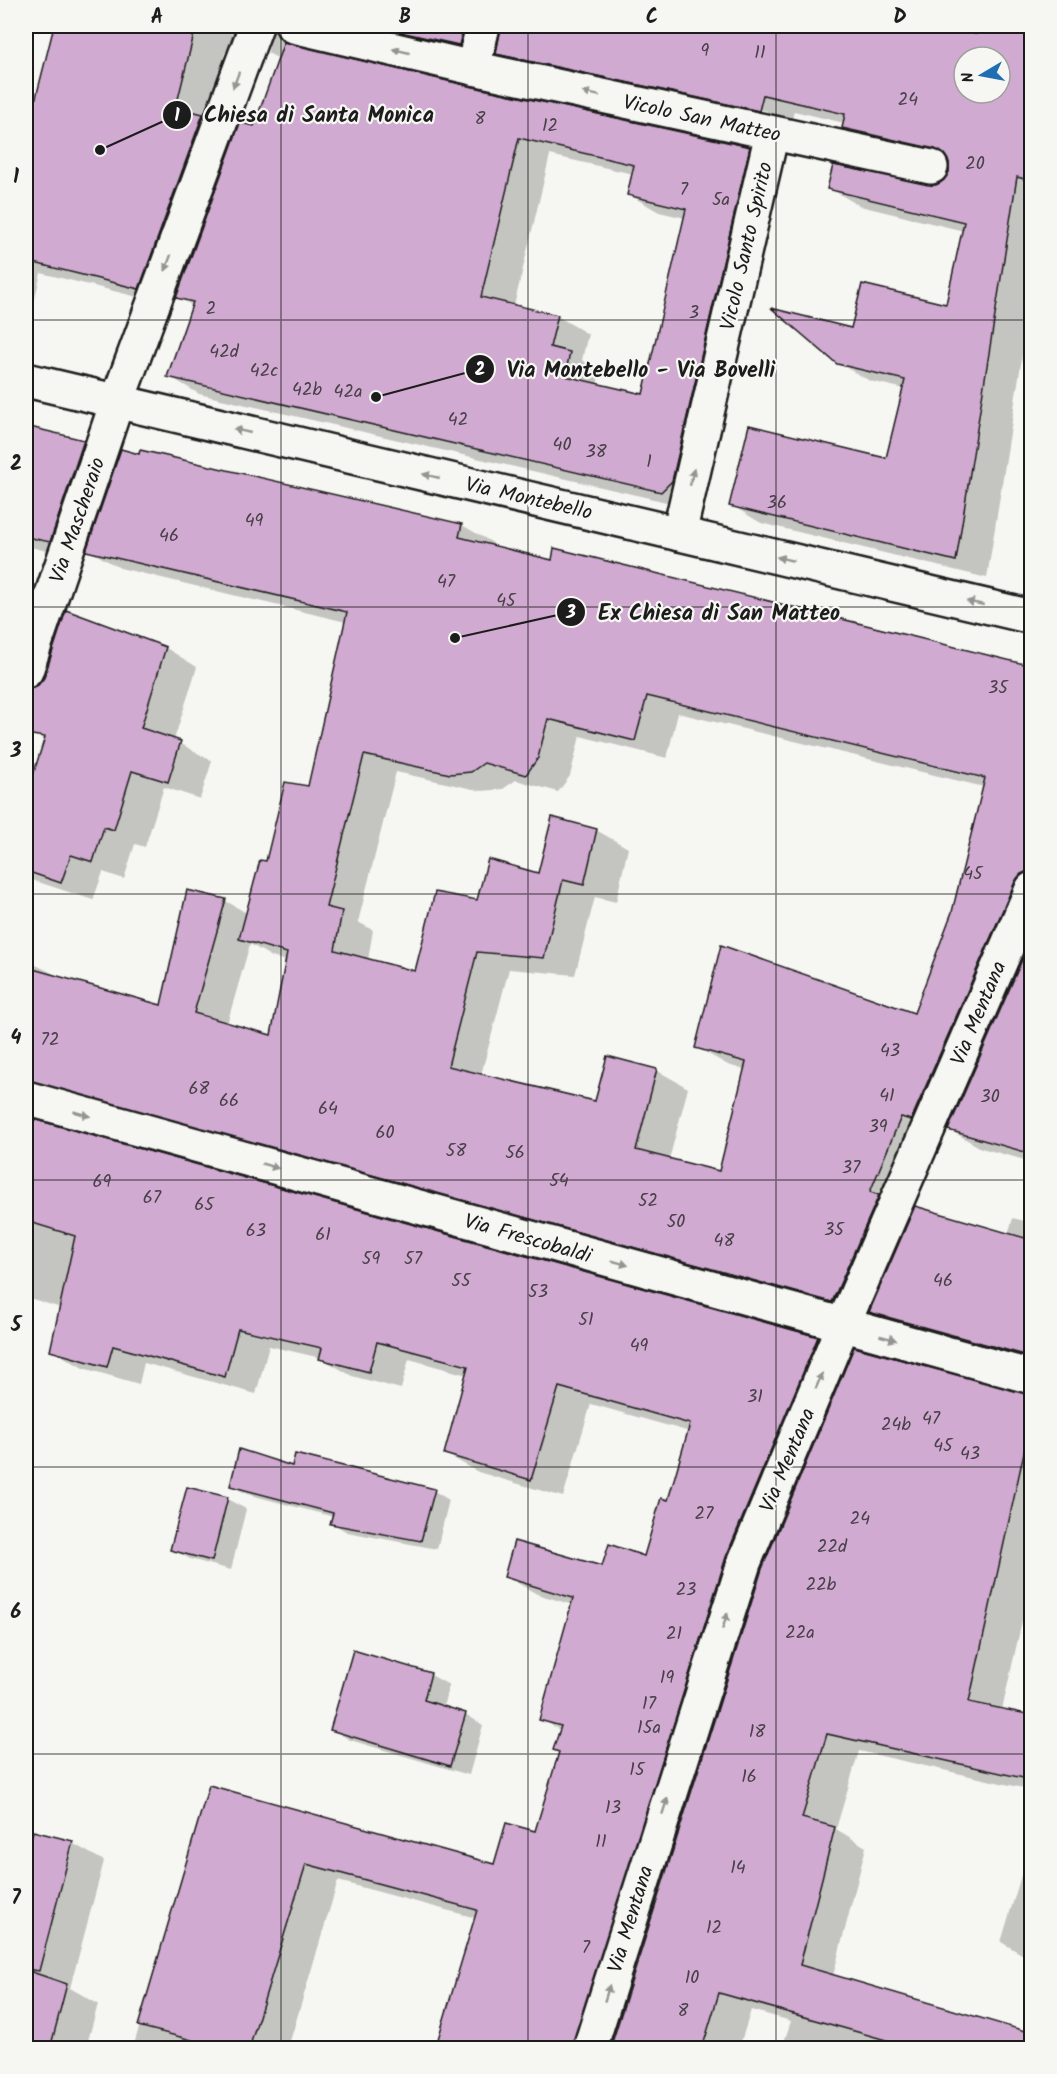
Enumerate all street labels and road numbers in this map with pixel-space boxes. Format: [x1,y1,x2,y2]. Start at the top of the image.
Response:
street label: Vicolo San Matteo [620,87,784,152]
street label: Vicolo Santo Spirito [712,159,783,334]
street label: Via Mascheraio [41,453,115,588]
street label: Via Montebello [462,469,596,530]
street label: Via Mentana [943,956,1016,1071]
street label: Via Frescobaldi [460,1206,596,1274]
street label: Via Mentana [752,1403,825,1518]
street label: Via Mentana [599,1862,663,1977]

